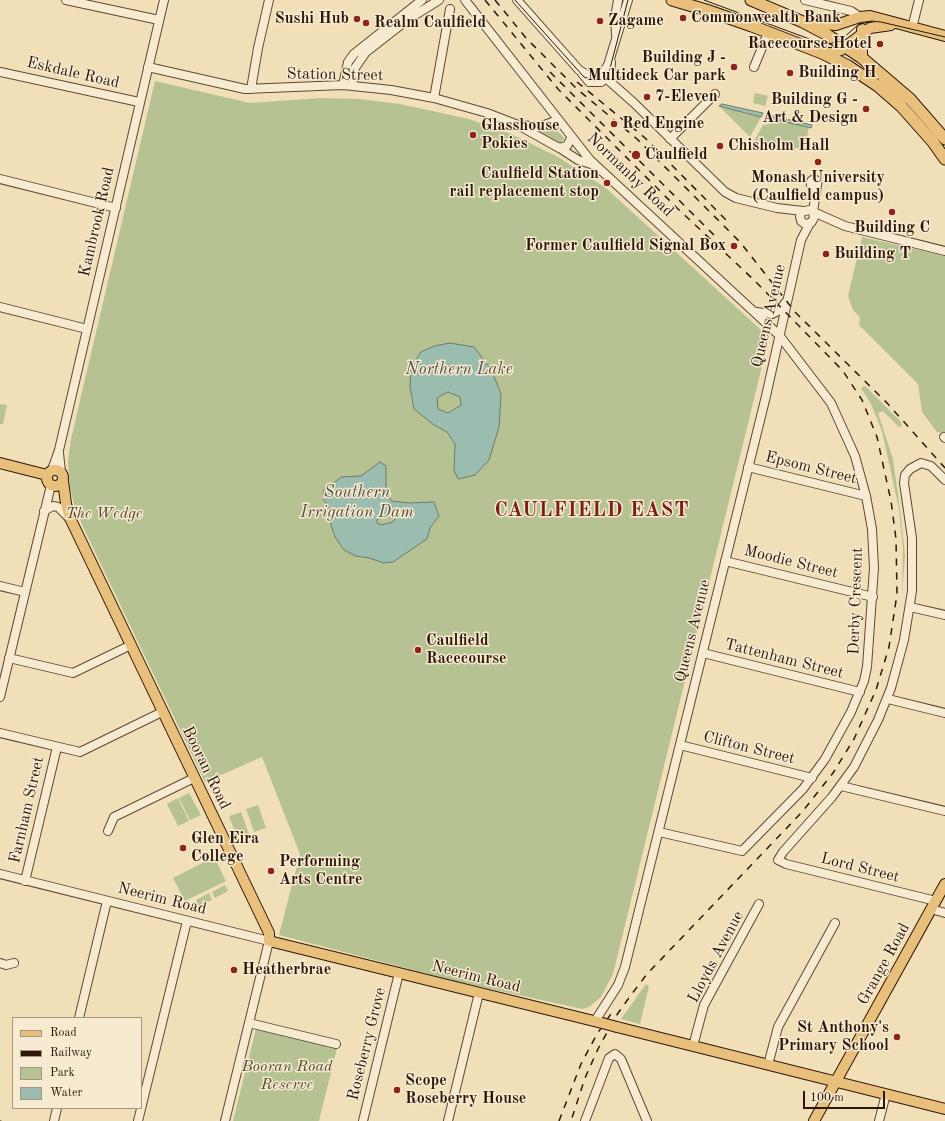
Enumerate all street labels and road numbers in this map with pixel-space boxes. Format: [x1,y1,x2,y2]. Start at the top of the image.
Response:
street label: Eskdale Road [25,53,121,93]
street label: Station Street [286,65,384,85]
street label: Normanby Road [583,129,677,221]
street label: Kambrook Road [75,165,119,279]
street label: Queens Avenue [748,263,790,369]
street label: Epsom Street [763,447,859,489]
street label: Moodie Street [742,541,840,583]
street label: Derby Crescent [845,547,867,655]
street label: Queens Avenue [671,578,715,684]
street label: Tattenham Street [723,635,845,683]
street label: Booran Road [178,723,234,813]
street label: Clifton Street [701,727,797,769]
street label: Farnham Street [5,755,49,865]
street label: Lord Street [819,849,901,887]
street label: Neerim Road [116,879,208,919]
street label: Lloyds Avenue [684,908,748,1006]
street label: Grange Road [854,920,914,1008]
street label: Neerim Road [430,957,522,997]
street label: Roseberry Grove [344,986,390,1102]

